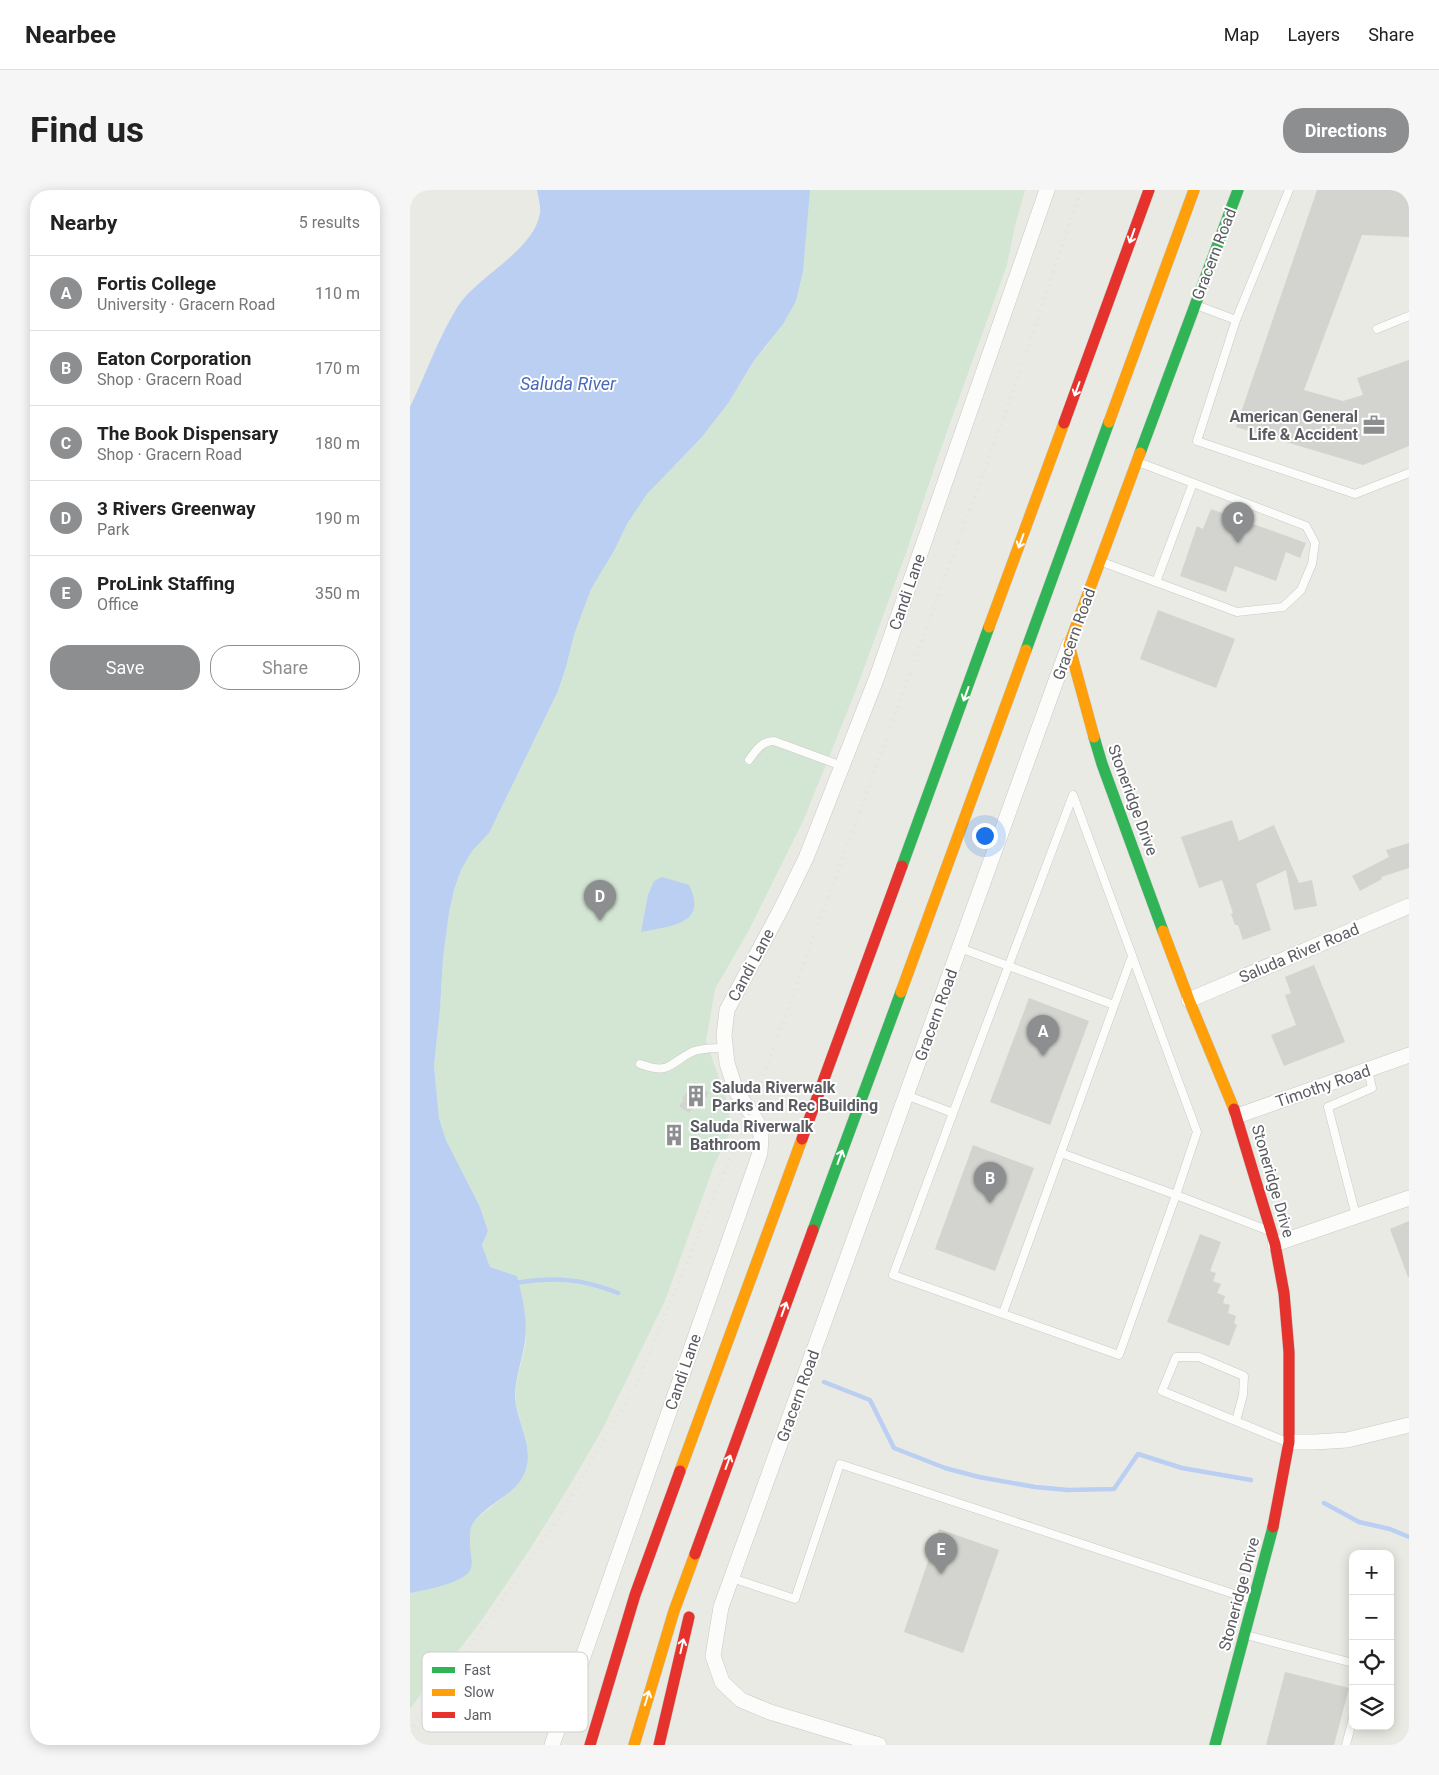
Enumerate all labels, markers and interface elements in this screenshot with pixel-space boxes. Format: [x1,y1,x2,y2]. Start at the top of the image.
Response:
text: Nearbee [25,21,116,49]
text: Map [1224,24,1259,45]
text: Layers [1287,24,1340,45]
text: Share [1368,24,1414,45]
button: Directions [1283,108,1409,153]
text: Find us [30,110,144,151]
street label: Gracern Road [1188,206,1240,302]
text: Nearby [50,211,117,235]
text: 5 results [299,213,360,232]
one-way arrow [1127,228,1136,243]
text: Fortis College [97,272,216,295]
text: A [61,284,71,303]
text: 110 m [315,284,360,303]
text: University · Gracern Road [97,295,275,314]
text: Eaton Corporation [97,347,251,370]
text: B [61,359,71,378]
text: 170 m [315,359,360,378]
text: Shop · Gracern Road [97,370,242,389]
water label: Saluda River [520,373,617,394]
one-way arrow [1072,380,1081,396]
place label: American General Life & Accident [1230,407,1359,444]
office icon: American General Life & Accident [1361,412,1387,438]
text: The Book Dispensary [97,422,278,445]
text: C [61,434,71,453]
text: 180 m [315,434,360,453]
text: Shop · Gracern Road [97,445,242,464]
text: 3 Rivers Greenway [97,497,255,520]
pin: C [1222,502,1254,543]
text: D [61,509,71,528]
text: 190 m [315,509,360,528]
text: Park [97,520,129,539]
one-way arrow [1016,533,1025,548]
street label: Candi Lane [885,551,929,633]
text: ProLink Staffing [97,572,235,595]
text: E [62,584,71,603]
text: 350 m [315,584,360,603]
street label: Gracern Road [1049,585,1099,683]
text: Office [97,595,139,614]
button: Save [50,645,200,690]
button: Share [210,645,360,690]
one-way arrow [961,686,970,701]
street label: Stoneridge Drive [1104,742,1162,858]
your location [972,823,998,849]
pin: D [584,880,616,921]
street label: Saluda River Road [1236,919,1362,987]
street label: Candi Lane [724,925,778,1005]
street label: Gracern Road [911,966,961,1064]
pin: A [1027,1015,1059,1056]
street label: Timothy Road [1273,1061,1373,1111]
place label: Saluda Riverwalk Parks and Rec Building [712,1078,878,1115]
building icon: Saluda Riverwalk Parks and Rec Building [683,1083,709,1109]
place label: Saluda Riverwalk Bathroom [690,1117,814,1154]
building icon: Saluda Riverwalk Bathroom [661,1122,687,1148]
street label: Stoneridge Drive [1248,1122,1298,1240]
one-way arrow [836,1149,845,1165]
pin: B [974,1162,1006,1203]
one-way arrow [780,1302,789,1317]
street label: Candi Lane [661,1331,705,1413]
street label: Gracern Road [773,1347,823,1445]
one-way arrow [724,1455,733,1470]
pin: E [925,1533,957,1574]
street label: Stoneridge Drive [1215,1535,1263,1653]
map controls [1349,1550,1394,1730]
button: + [1349,1550,1394,1595]
button: − [1349,1595,1394,1640]
one-way arrow [678,1639,687,1655]
button: locate [1349,1640,1394,1685]
legend [422,1652,588,1732]
text: Fast [464,1662,491,1678]
text: Slow [464,1684,495,1700]
button: layers [1349,1685,1394,1730]
one-way arrow [642,1690,652,1706]
text: Jam [464,1707,492,1723]

